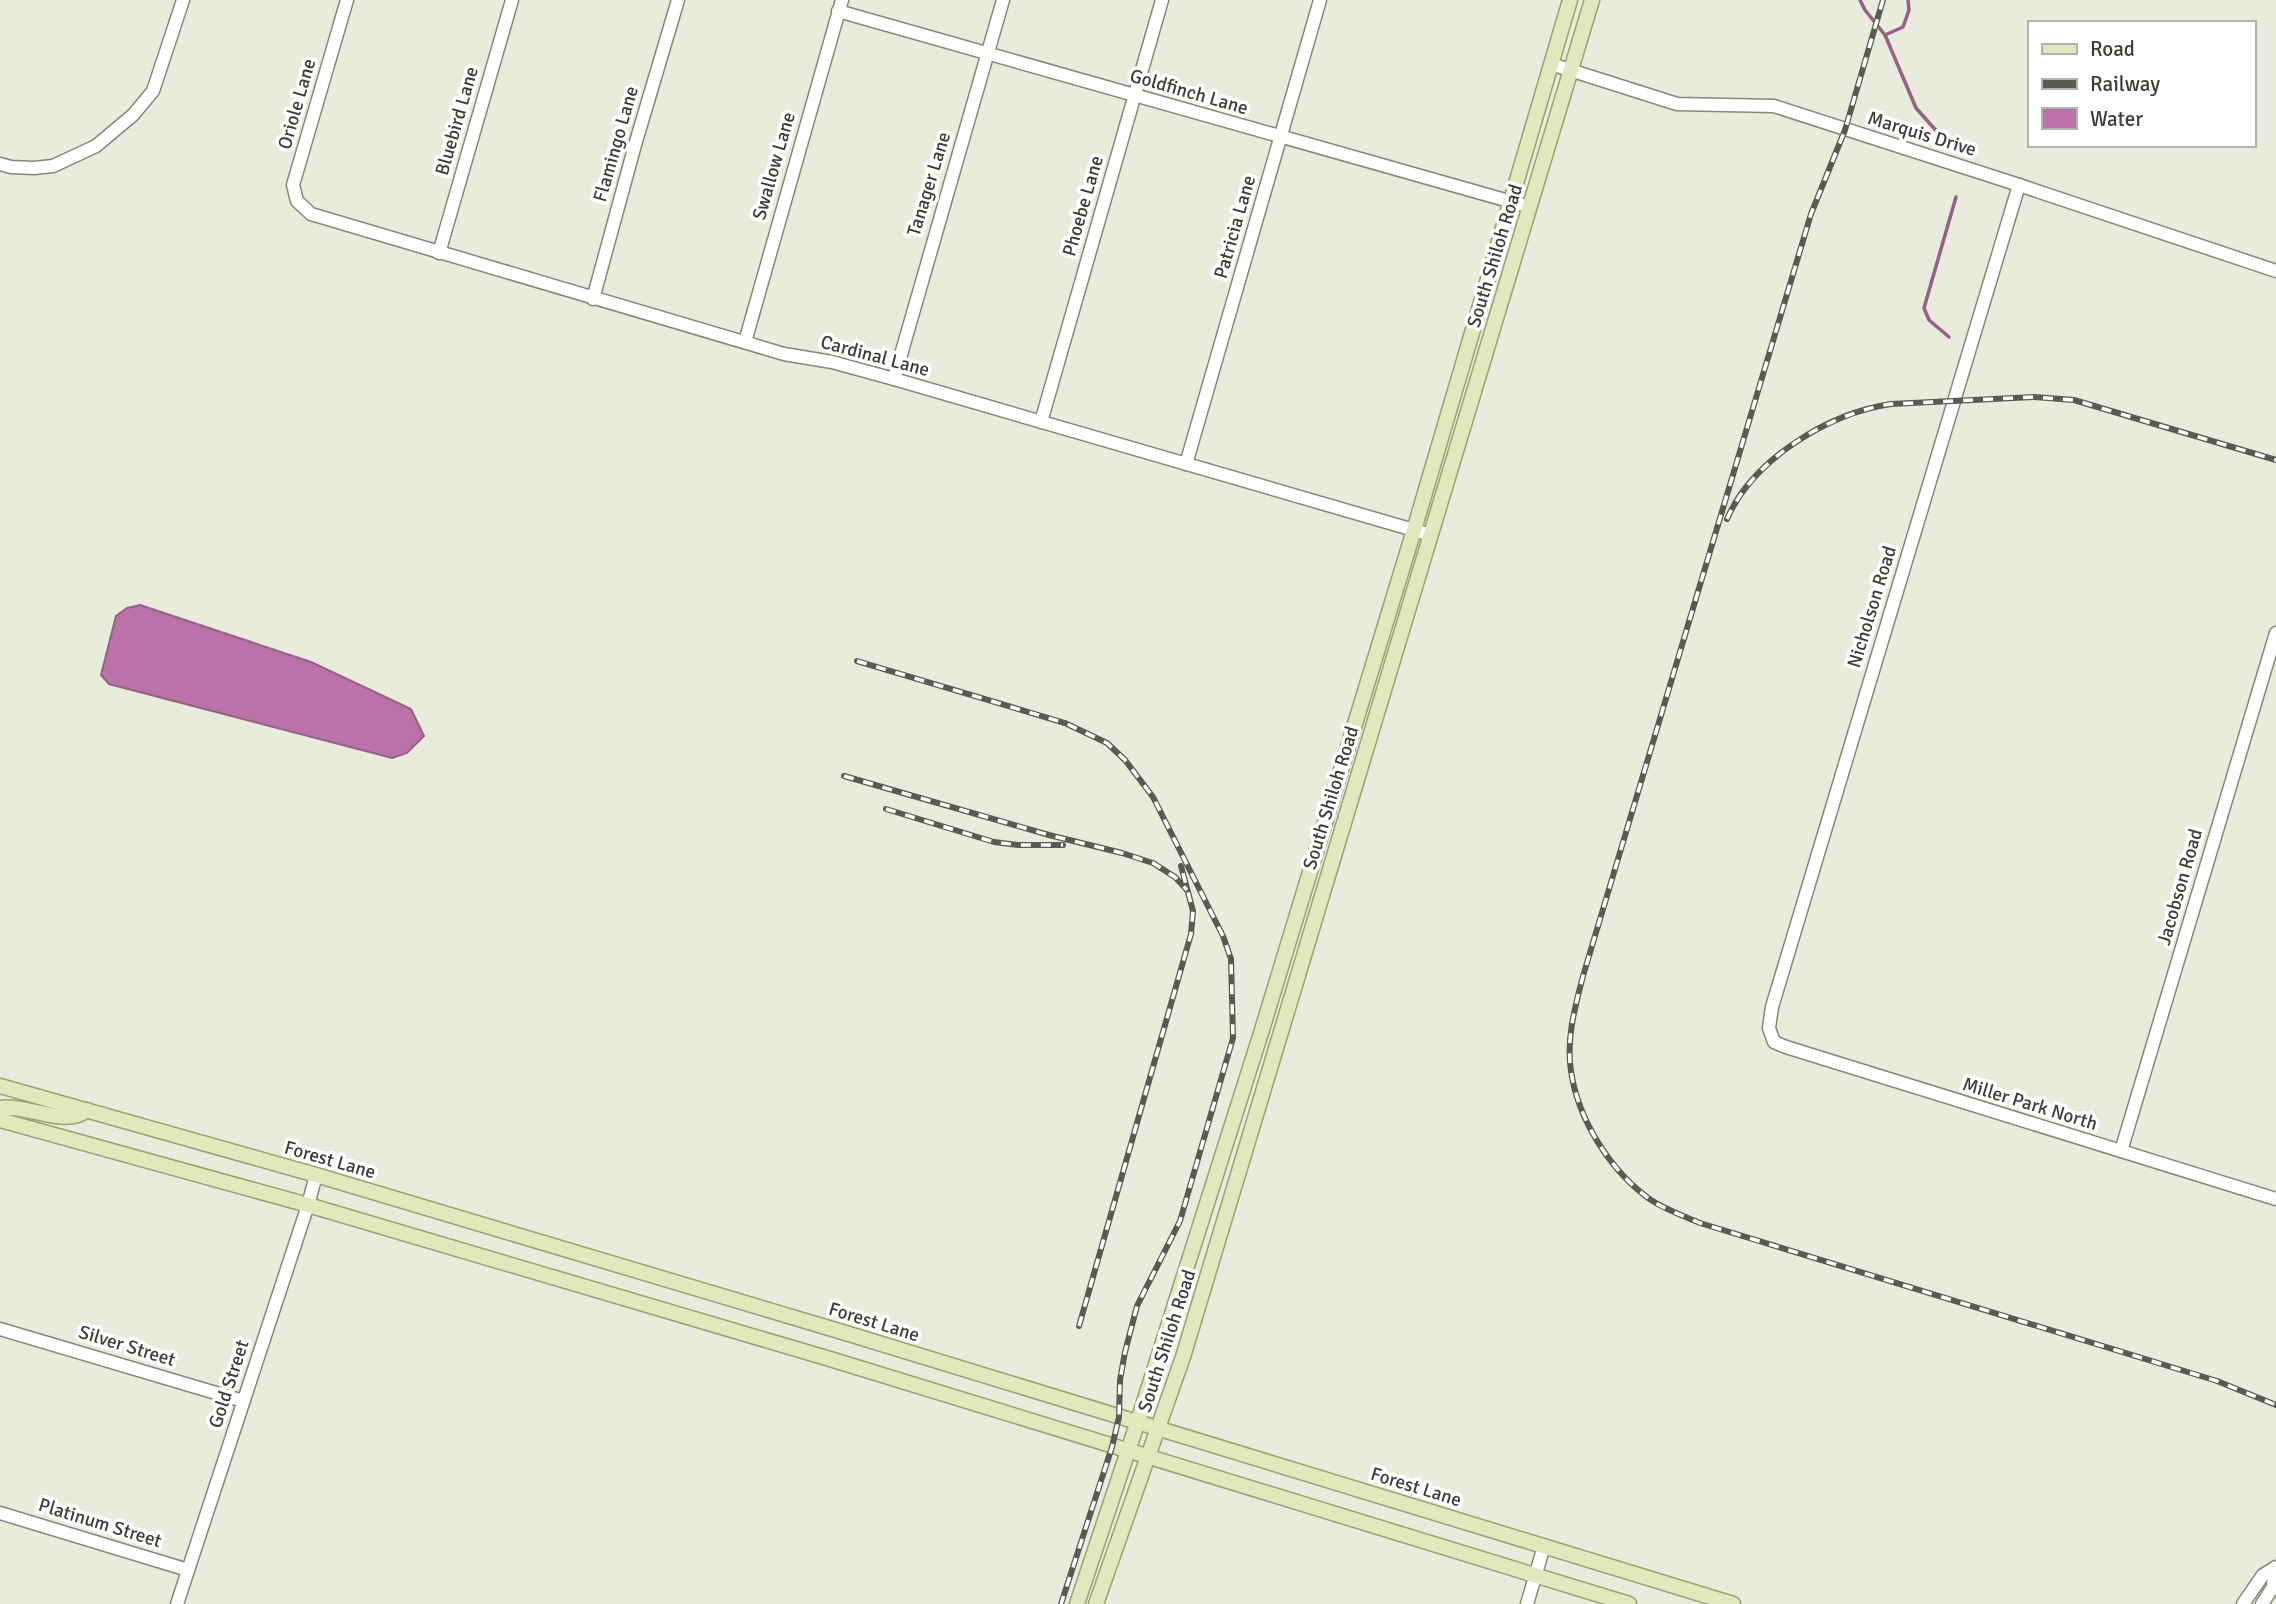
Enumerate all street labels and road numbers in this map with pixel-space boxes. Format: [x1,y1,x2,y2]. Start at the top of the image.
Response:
street label: Oriole Lane [273,56,321,152]
street label: Bluebird Lane [430,64,484,178]
street label: Goldfinch Lane [1127,64,1251,120]
street label: Flamingo Lane [588,83,644,205]
street label: Marquis Drive [1865,106,1979,162]
street label: Swallow Lane [747,109,801,223]
street label: Tanager Lane [902,129,956,239]
street label: Phoebe Lane [1057,153,1109,259]
street label: Patricia Lane [1209,173,1261,281]
street label: South Shiloh Road [1462,181,1528,331]
street label: Cardinal Lane [818,330,932,382]
street label: Nicholson Road [1842,543,1902,671]
street label: South Shiloh Road [1298,723,1364,873]
street label: Jacobson Road [2152,826,2208,948]
street label: Miller Park North [1960,1072,2100,1136]
street label: Forest Lane [282,1136,378,1184]
street label: South Shiloh Road [1133,1267,1201,1415]
street label: Forest Lane [826,1297,922,1347]
street label: Silver Street [76,1320,178,1372]
street label: Gold Street [203,1337,255,1431]
street label: Forest Lane [1368,1462,1464,1512]
street label: Platinum Street [36,1493,165,1553]

